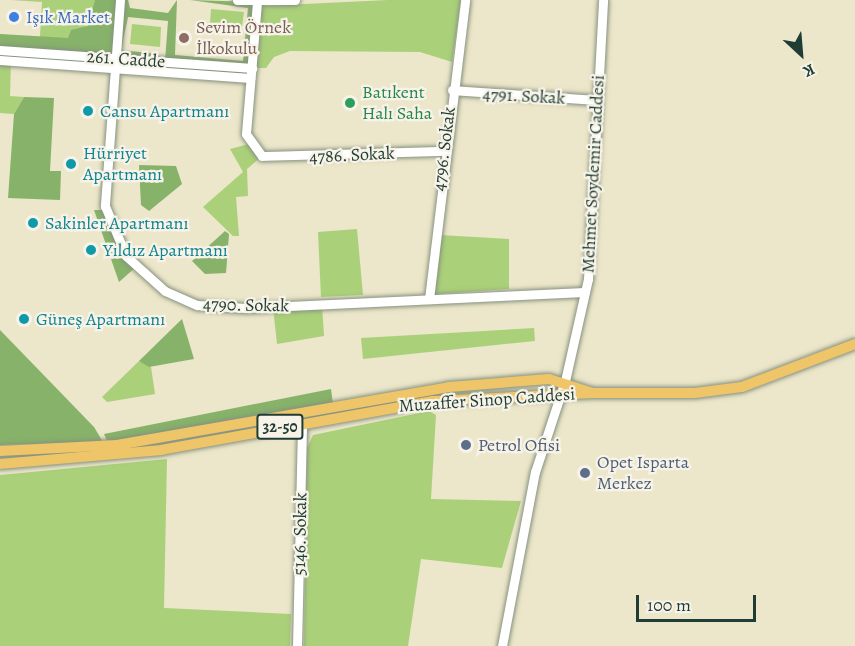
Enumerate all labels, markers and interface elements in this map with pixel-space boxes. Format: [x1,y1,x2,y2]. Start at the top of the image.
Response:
place label: Işık Market [26,6,110,28]
marker: Işık Market [7,10,21,24]
place label: Sevim Örnek İlkokulu [196,17,291,60]
north arrow [771,24,831,84]
marker: Sevim Örnek İlkokulu [177,31,191,45]
street label: 261. Cadde [86,45,166,73]
text: K [799,58,818,82]
street label: Mehmet Soydemir Caddesi [577,74,609,274]
place label: Batıkent Halı Saha [362,82,432,124]
street label: 4791. Sokak [482,83,566,109]
marker: Batıkent Halı Saha [343,96,357,110]
place label: Cansu Apartmanı [100,100,229,122]
marker: Cansu Apartmanı [81,104,95,118]
street label: 4796. Sokak [428,105,460,193]
street label: 4786. Sokak [309,142,395,168]
place label: Hürriyet Apartmanı [83,143,162,186]
marker: Hürriyet Apartmanı [64,157,78,171]
place label: Sakinler Apartmanı [45,212,189,234]
marker: Sakinler Apartmanı [26,216,40,230]
place label: Yıldız Apartmanı [103,239,228,261]
marker: Yıldız Apartmanı [84,243,98,257]
street label: 4790. Sokak [203,293,289,317]
place label: Güneş Apartmanı [36,308,165,330]
marker: Güneş Apartmanı [17,312,31,326]
street label: Muzaffer Sinop Caddesi [398,383,576,417]
road number: 32-50 [256,414,304,440]
place label: Petrol Ofisi [478,434,560,456]
marker: Petrol Ofisi [459,438,473,452]
place label: Opet Isparta Merkez [597,452,689,494]
marker: Opet Isparta Merkez [578,466,592,480]
street label: 5146. Sokak [288,492,312,576]
scale bar [639,583,759,621]
text: 100 m [647,593,691,617]

